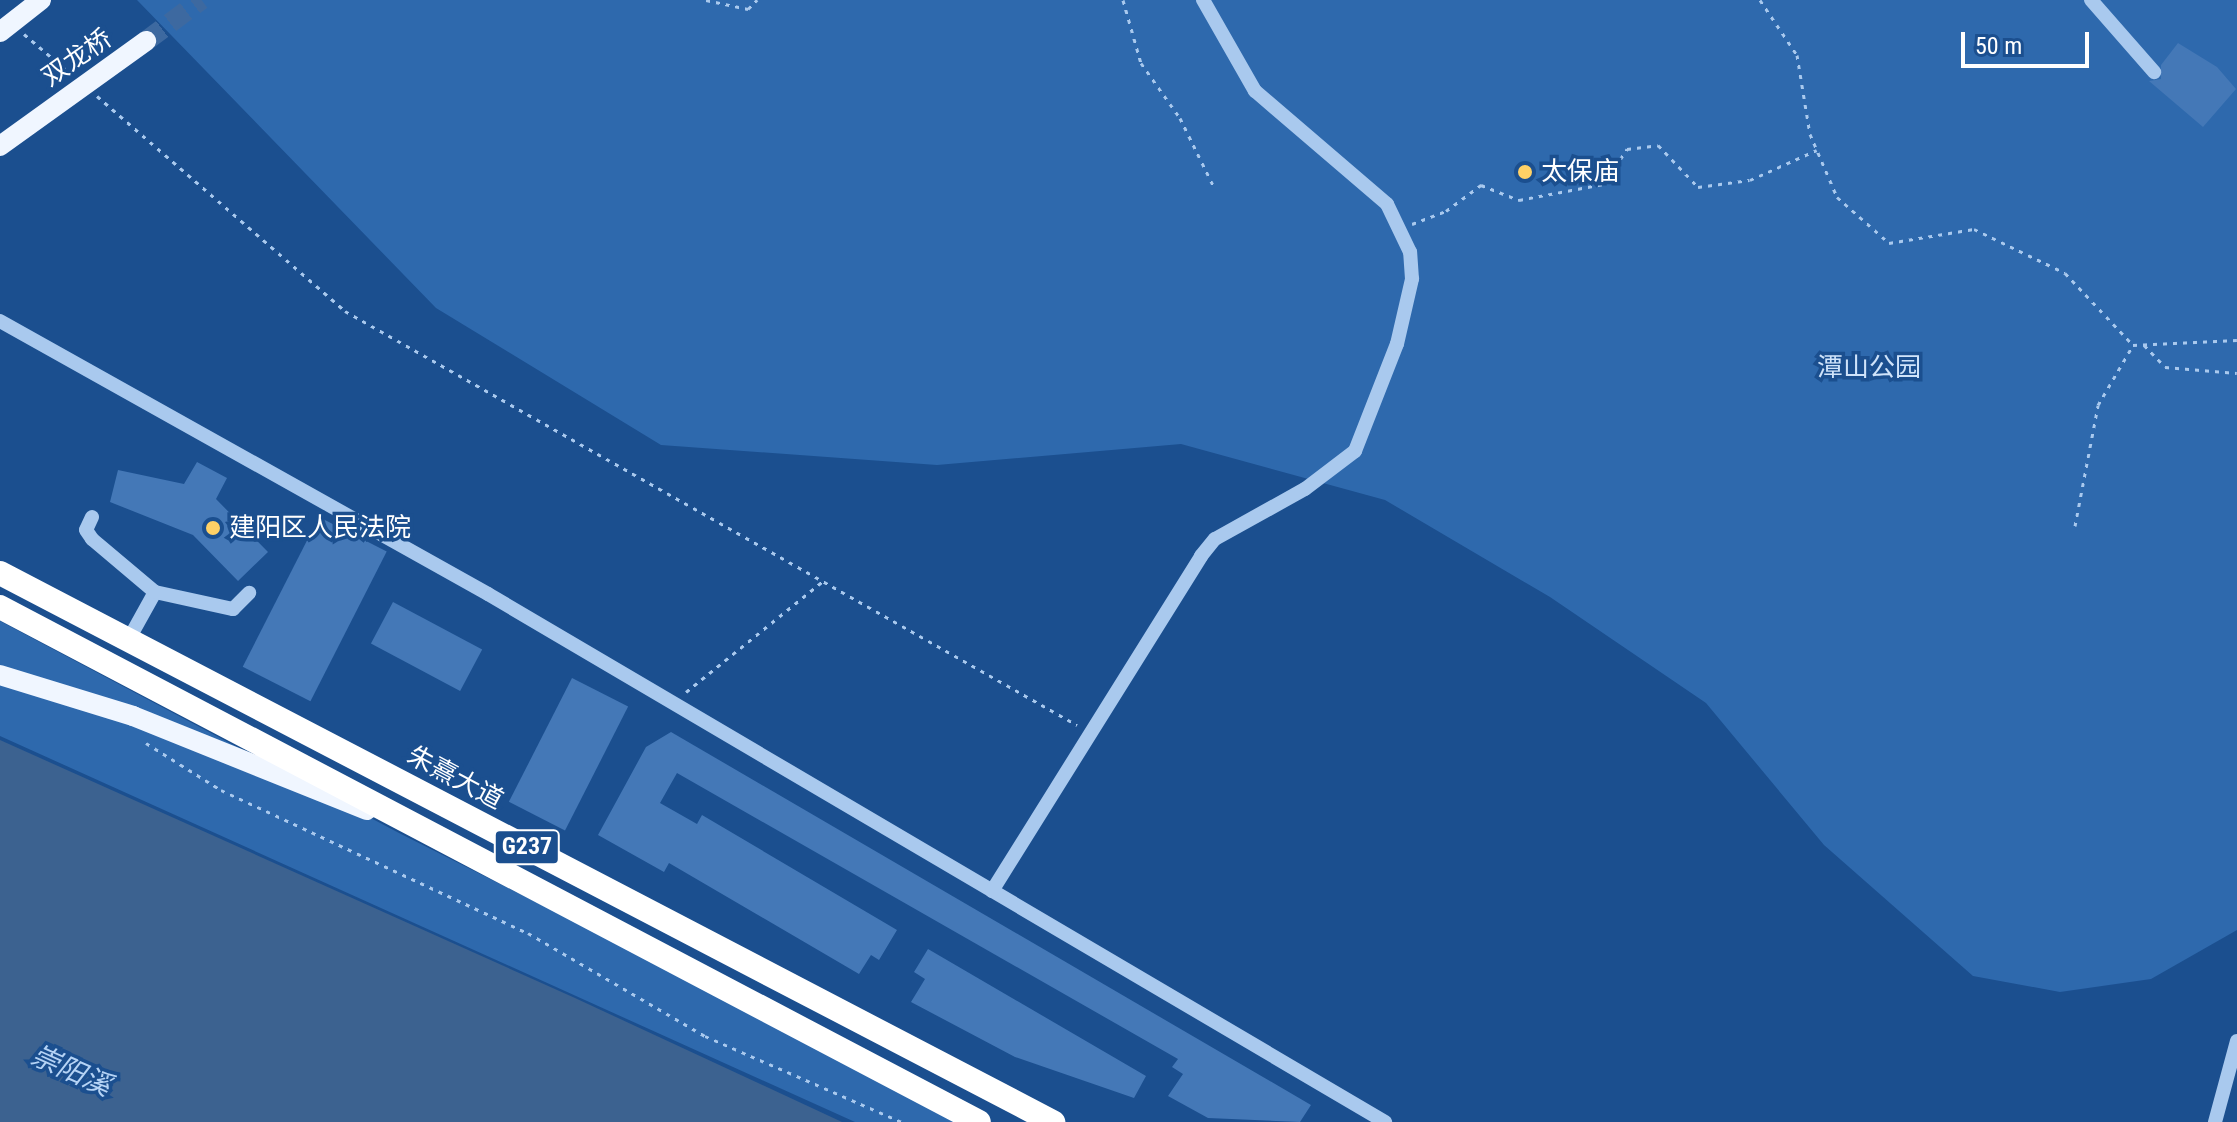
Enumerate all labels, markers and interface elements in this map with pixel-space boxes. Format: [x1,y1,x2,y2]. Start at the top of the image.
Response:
scale bar [1965,16,2093,66]
street label: 双龙桥 [36,23,118,93]
text: 50 m [1975,32,2022,60]
place label: 太保庙 [1541,156,1619,188]
marker: 太保庙 [1516,163,1534,181]
park label: 潭山公园 [1817,352,1921,384]
place label: 建阳区人民法院 [229,512,411,544]
marker: 建阳区人民法院 [204,519,222,537]
street label: 朱熹大道 [402,740,508,816]
road number: G237 [493,827,561,867]
water label: 崇阳溪 [26,1039,116,1103]

